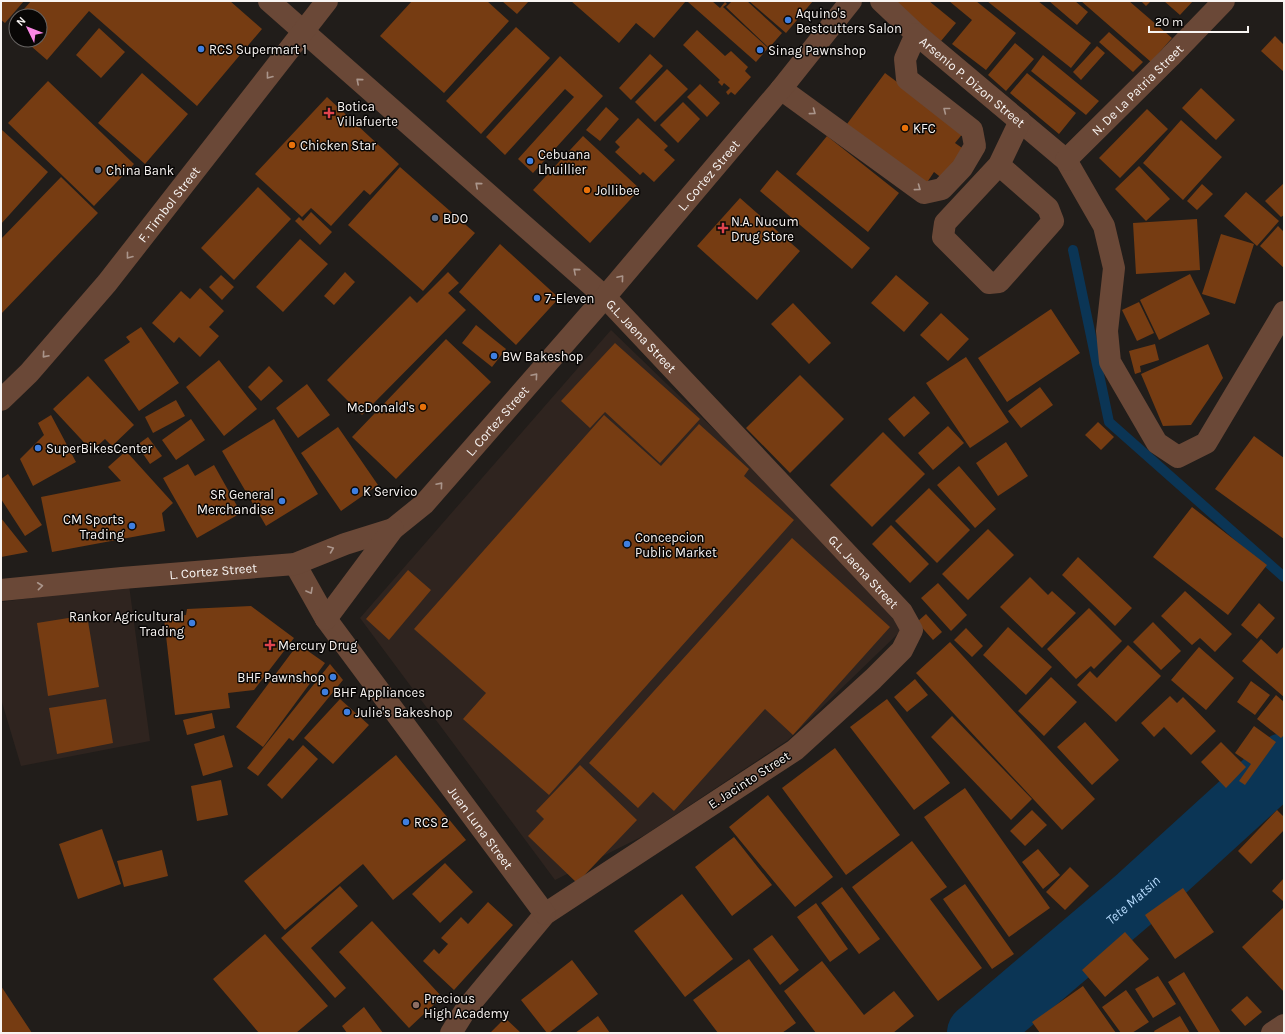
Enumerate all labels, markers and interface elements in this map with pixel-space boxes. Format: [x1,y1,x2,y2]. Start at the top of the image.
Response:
place label: Aquino's Bestcutters Salon [796,6,902,36]
north arrow [8,8,48,48]
scale bar [1149,8,1248,34]
text: N [14,14,28,29]
marker: Aquino's Bestcutters Salon [783,15,793,25]
text: 20 m [1155,15,1183,29]
street label: Arsenio P. Dizon Street [917,33,1028,130]
street label: N. De La Patria Street [1088,41,1186,138]
place label: RCS Supermart 1 [209,42,307,57]
place label: Sinag Pawnshop [768,43,866,58]
marker: RCS Supermart 1 [196,44,206,54]
marker: Sinag Pawnshop [755,45,765,55]
one-way arrow [266,72,274,79]
one-way arrow [357,79,364,86]
place label: Botica Villafuerte [337,99,398,129]
one-way arrow [808,107,815,114]
one-way arrow [944,107,951,114]
marker: Botica Villafuerte [324,108,334,118]
place label: KFC [913,121,936,136]
marker: KFC [900,123,910,133]
street label: L. Cortez Street [674,136,742,213]
place label: Chicken Star [300,138,376,153]
marker: Chicken Star [287,140,297,150]
place label: Cebuana Lhuillier [538,147,590,177]
marker: Cebuana Lhuillier [525,156,535,166]
place label: China Bank [106,163,174,178]
street label: F. Timbol Street [134,163,203,245]
marker: China Bank [93,165,103,175]
one-way arrow [476,183,483,190]
place label: Jollibee [595,183,640,198]
one-way arrow [913,184,920,191]
marker: Jollibee [582,185,592,195]
place label: BDO [443,211,468,226]
marker: BDO [430,213,440,223]
place label: N.A. Nucum Drug Store [731,214,799,244]
marker: N.A. Nucum Drug Store [718,223,728,233]
one-way arrow [126,251,133,258]
one-way arrow [573,268,581,276]
one-way arrow [616,276,623,283]
place label: 7-Eleven [545,291,594,306]
marker: 7-Eleven [532,293,542,303]
street label: G.L. Jaena Street [603,296,680,376]
place label: BW Bakeshop [502,349,583,364]
one-way arrow [42,350,49,358]
marker: BW Bakeshop [489,351,499,361]
one-way arrow [530,374,537,381]
street label: L. Cortez Street [462,382,532,459]
place label: McDonald's [347,400,415,415]
marker: McDonald's [418,402,428,412]
place label: SuperBikesCenter [46,441,153,456]
marker: SuperBikesCenter [33,443,43,453]
one-way arrow [436,482,443,490]
place label: K Servico [363,484,417,499]
marker: K Servico [350,486,360,496]
place label: SR General Merchandise [197,487,274,517]
marker: SR General Merchandise [277,496,287,506]
place label: CM Sports Trading [63,512,125,542]
marker: CM Sports Trading [127,521,137,531]
place label: Concepcion Public Market [635,530,717,560]
street label: G.L. Jaena Street [826,532,902,611]
marker: Concepcion Public Market [622,539,632,549]
one-way arrow [328,546,335,554]
street label: L. Cortez Street [169,560,258,582]
one-way arrow [37,582,43,591]
one-way arrow [306,587,313,594]
place label: Rankor Agricultural Trading [69,609,185,639]
marker: Rankor Agricultural Trading [187,618,197,628]
place label: Mercury Drug [278,638,358,653]
marker: Mercury Drug [265,640,275,650]
place label: BHF Pawnshop [237,670,325,685]
marker: BHF Pawnshop [328,672,338,682]
place label: BHF Appliances [333,685,425,700]
marker: BHF Appliances [320,687,330,697]
place label: Julie's Bakeshop [355,705,453,720]
marker: Julie's Bakeshop [342,707,352,717]
street label: E. Jacinto Street [705,748,793,812]
street label: Juan Luna Street [445,783,517,872]
place label: RCS 2 [414,815,448,830]
marker: RCS 2 [401,817,411,827]
water label: Tete Matsin [1102,872,1164,928]
place label: Precious High Academy [424,991,509,1021]
marker: Precious High Academy [411,1000,421,1010]

